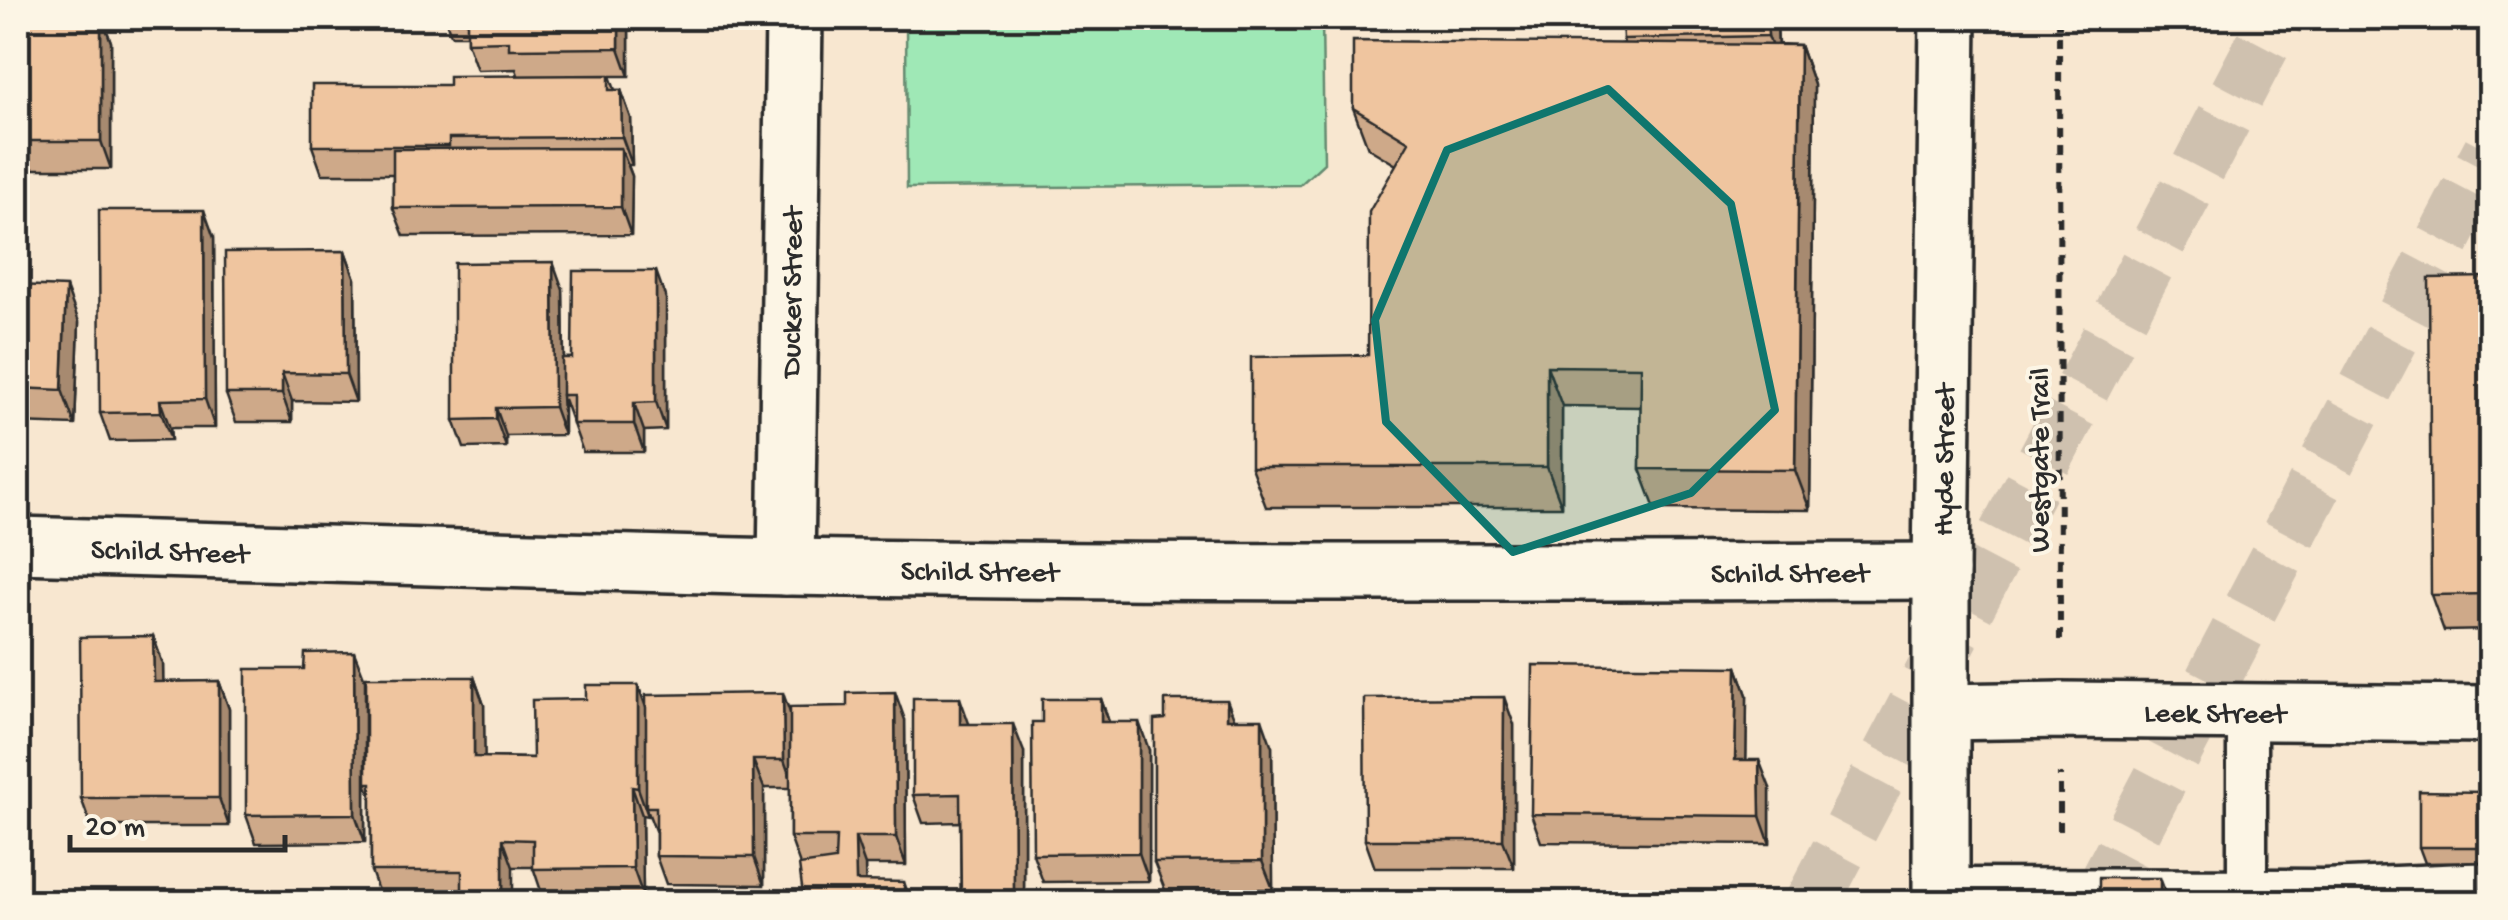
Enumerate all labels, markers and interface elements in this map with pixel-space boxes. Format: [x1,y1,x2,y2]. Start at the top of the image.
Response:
street label: Ducker Street [776,204,813,380]
street label: Westgate Trail [2025,368,2060,552]
street label: Hyde Street [1928,381,1965,536]
street label: Schild Street [90,534,252,574]
street label: Schild Street [900,556,1062,593]
street label: Schild Street [1711,558,1872,594]
street label: Leek Street [2144,698,2289,734]
scale bar [70,790,285,852]
text: 20 m [85,812,145,847]

